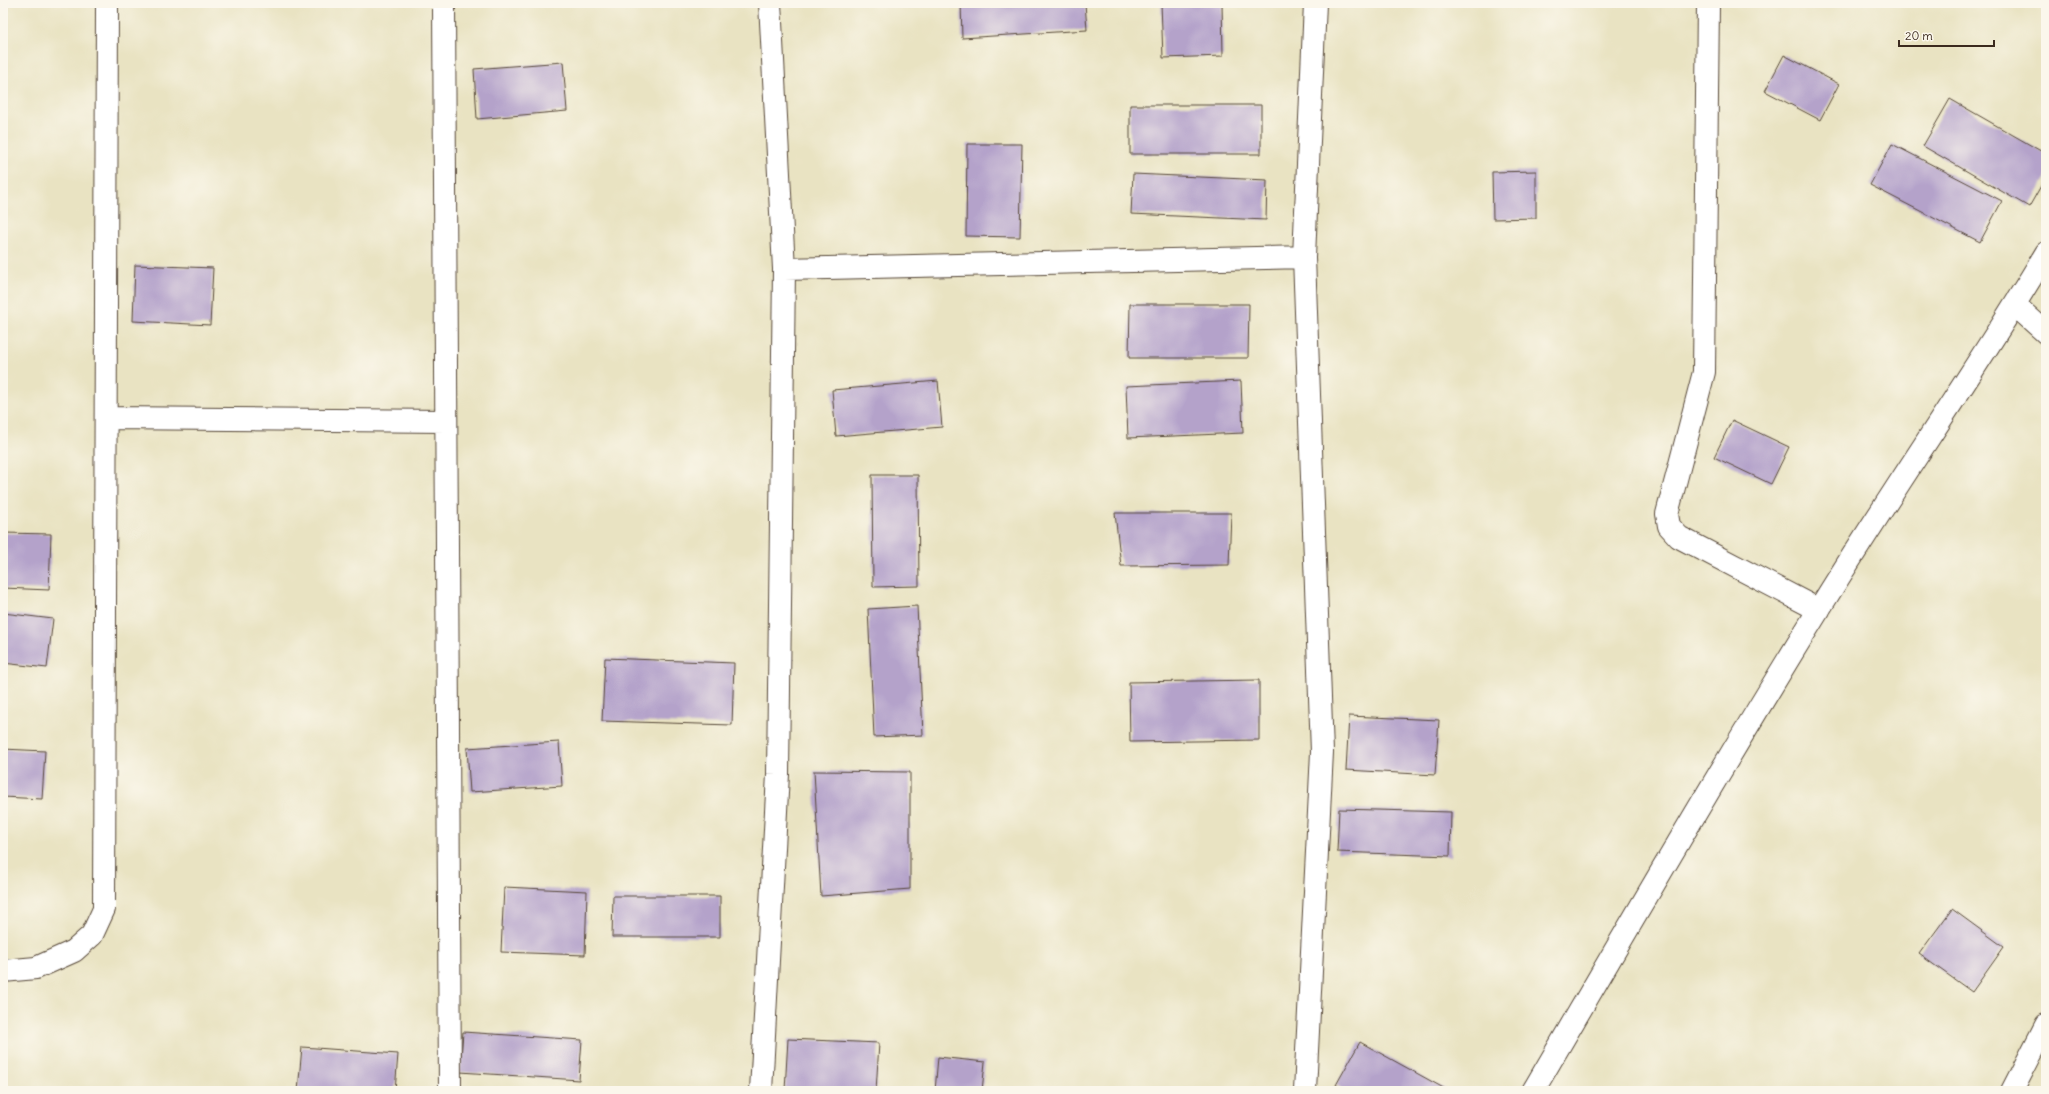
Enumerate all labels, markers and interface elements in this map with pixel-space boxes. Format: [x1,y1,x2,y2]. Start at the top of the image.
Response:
scale bar [1899,22,1994,48]
text: 20 m [1905,28,1933,43]

